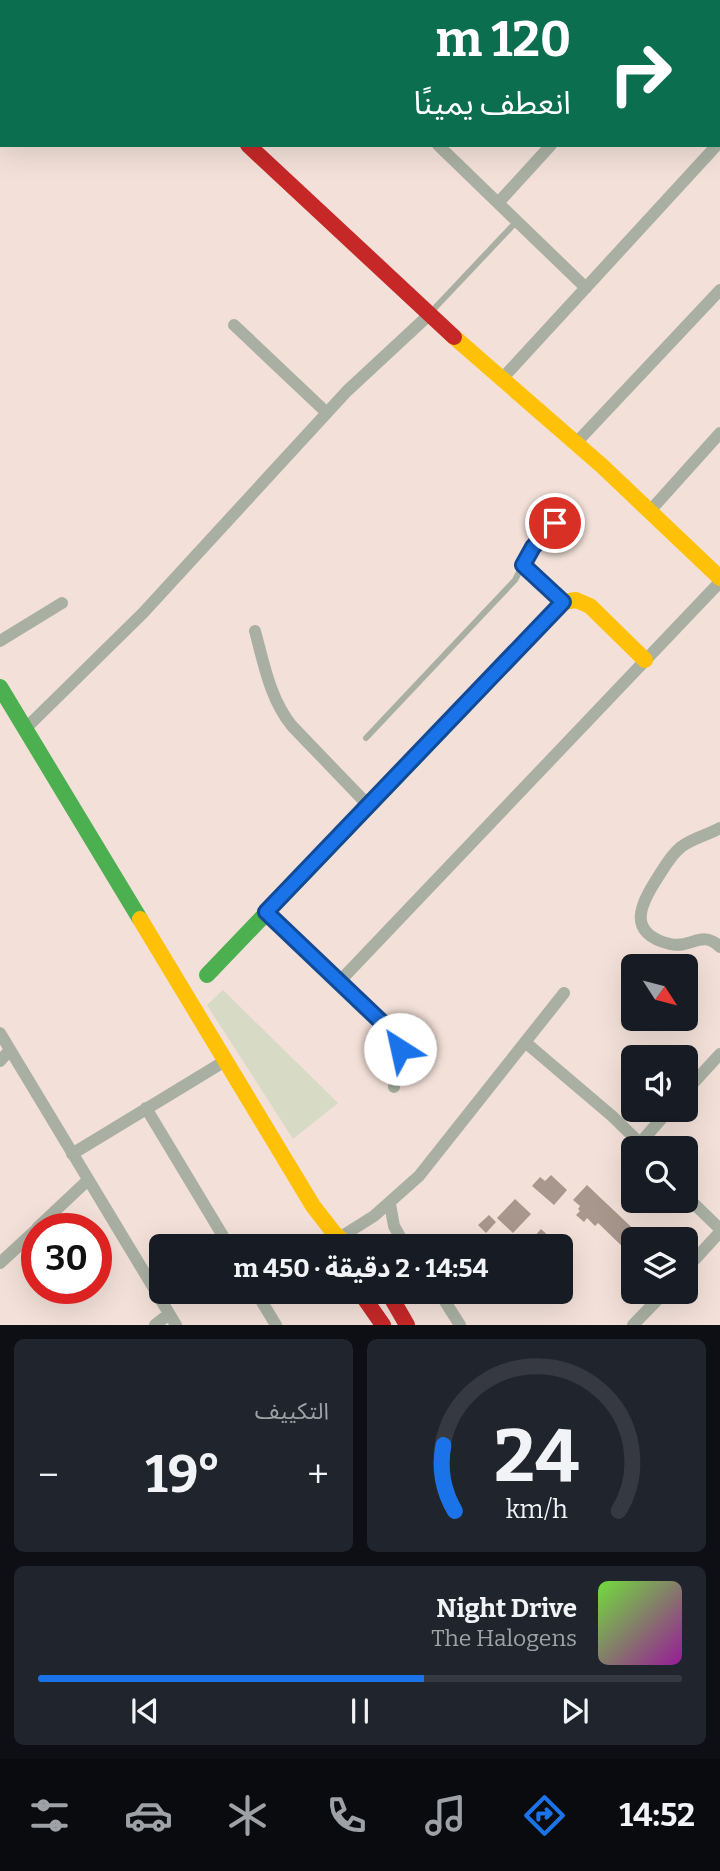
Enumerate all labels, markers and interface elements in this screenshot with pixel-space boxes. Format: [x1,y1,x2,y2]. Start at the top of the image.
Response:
text: 120 m [436,10,571,69]
icon: right [595,28,686,119]
text: انعطف يمينًا [414,84,571,122]
pin [525,493,585,553]
icon: arrive [536,504,574,542]
north arrow [621,954,698,1031]
map controls [621,954,698,1304]
position arrow [363,1012,437,1086]
button: sound [621,1045,698,1122]
button: search [621,1136,698,1213]
speed limit sign: 30 [21,1213,112,1304]
button: layers [621,1227,698,1304]
text: 14:54 · 2 دقيقة · 450 m [234,1253,488,1284]
text: التكييف [255,1397,329,1425]
text: 24 [494,1414,579,1501]
text: 19° [145,1443,221,1506]
text: − [38,1452,59,1498]
text: + [307,1452,329,1498]
text: km/h [506,1495,568,1525]
text: Night Drive [436,1593,577,1624]
text: The Halogens [431,1624,577,1652]
icon: previous [126,1692,164,1730]
icon: pause [341,1692,379,1730]
icon: next [556,1692,594,1730]
icon: filters [25,1791,74,1840]
icon: car [124,1791,173,1840]
icon: climate [223,1791,272,1840]
icon: phone [322,1791,371,1840]
icon: music [421,1791,470,1840]
icon: directions [520,1791,569,1840]
text: 14:52 [619,1796,695,1834]

